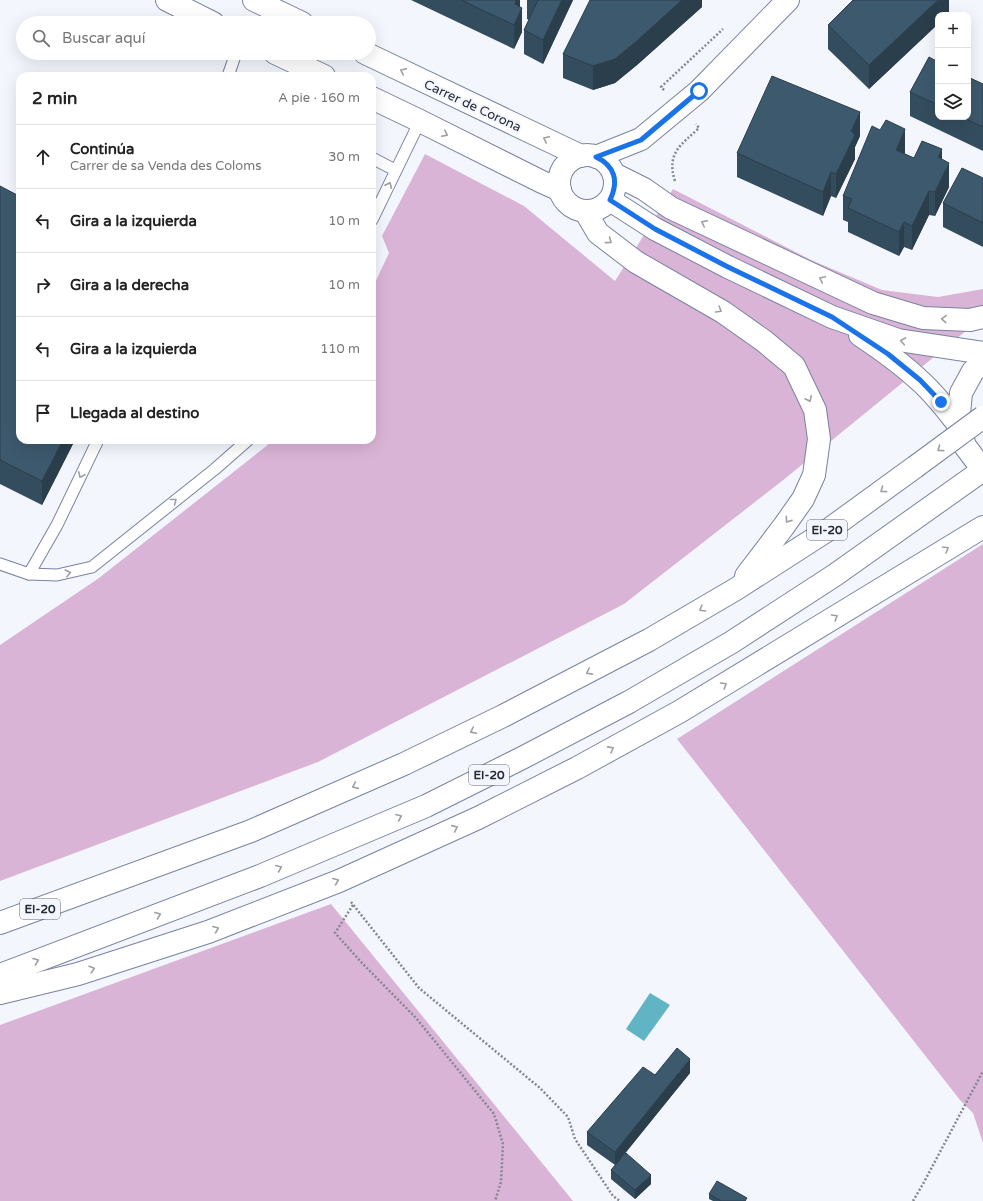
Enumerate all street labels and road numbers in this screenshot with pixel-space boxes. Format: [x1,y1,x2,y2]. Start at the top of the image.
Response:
street label: Carrer de Corona [421,76,524,135]
road number: EI-20 [807,520,847,540]
road number: EI-20 [469,765,509,785]
road number: EI-20 [20,899,60,919]

